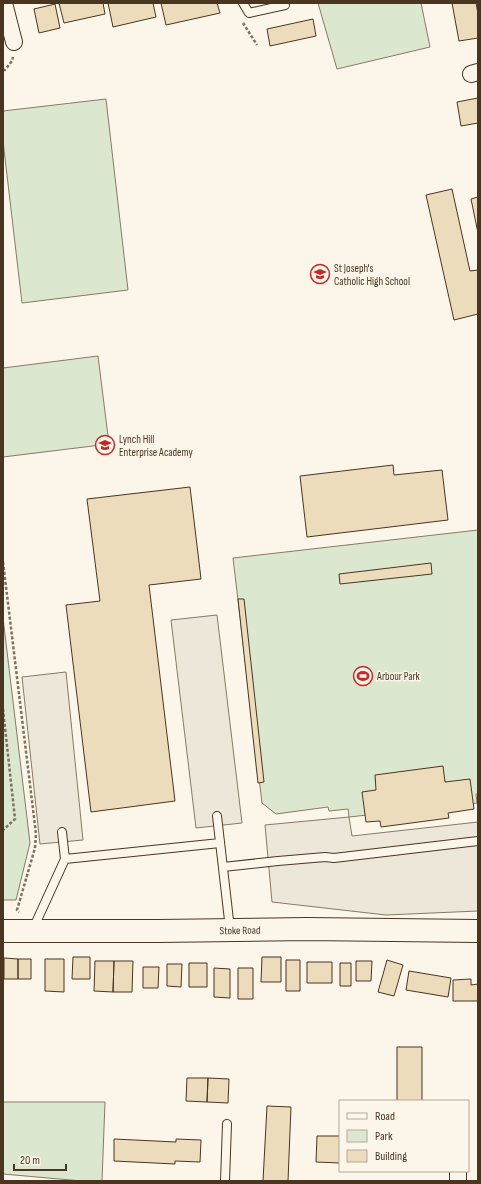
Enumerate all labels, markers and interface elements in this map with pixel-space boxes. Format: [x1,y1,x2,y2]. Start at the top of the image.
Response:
place label: St Joseph's Catholic High School [334,262,410,288]
school or university icon: St Joseph's Catholic High School [309,263,331,285]
place label: Lynch Hill Enterprise Academy [119,433,193,459]
school or university icon: Lynch Hill Enterprise Academy [94,434,116,456]
sports icon: Arbour Park [352,665,374,687]
place label: Arbour Park [376,670,421,683]
street label: Stoke Road [219,924,261,937]
legend [339,1100,469,1172]
text: Road [375,1109,395,1124]
text: Park [375,1129,393,1144]
scale bar [14,1146,66,1172]
text: Building [375,1149,407,1164]
text: 20 m [20,1153,40,1168]

